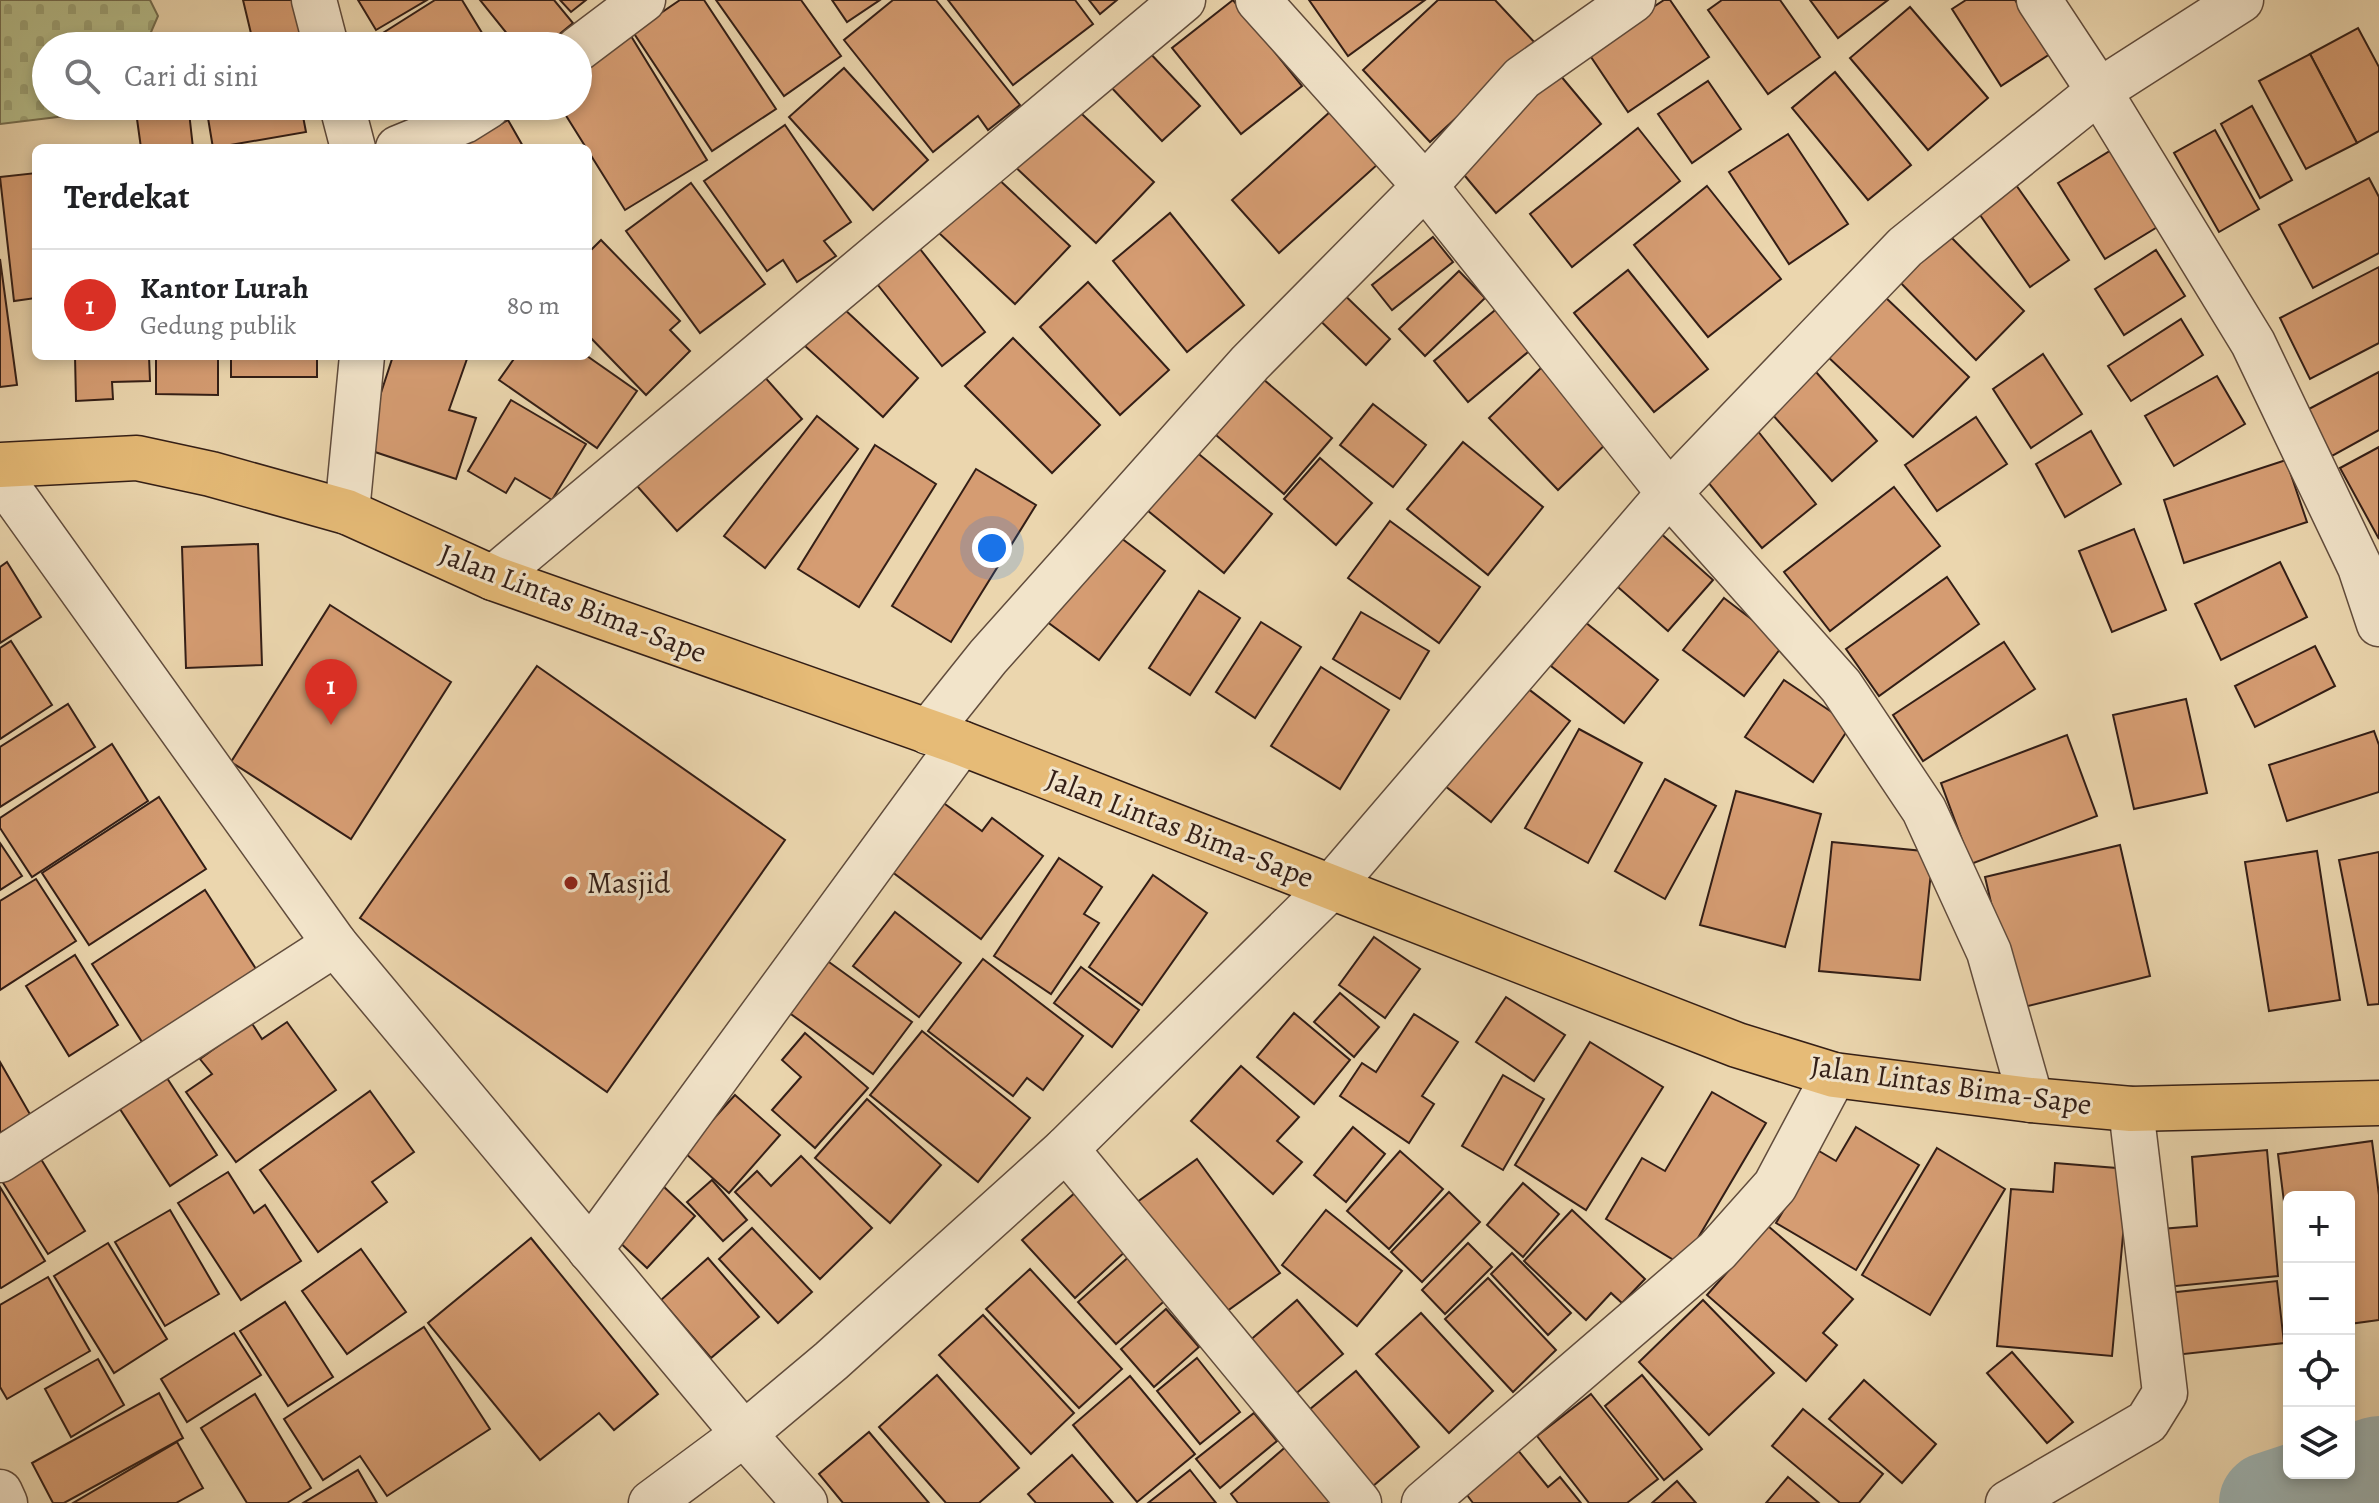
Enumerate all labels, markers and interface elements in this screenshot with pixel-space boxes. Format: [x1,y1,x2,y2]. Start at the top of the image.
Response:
search box [32,32,592,120]
icon: search [60,54,104,98]
text: Cari di sini [124,56,259,96]
text: Terdekat [64,173,190,220]
text: Kantor Lurah [140,268,309,308]
text: 1 [85,288,95,323]
text: 80 m [507,288,560,323]
text: Gedung publik [140,308,297,343]
your location [972,528,1012,568]
street label: Jalan Lintas Bima-Sape [433,534,713,672]
pin: 1 [305,659,357,725]
street label: Jalan Lintas Bima-Sape [1040,759,1320,897]
place label: Masjid [587,863,671,903]
marker: Masjid [562,874,580,892]
street label: Jalan Lintas Bima-Sape [1808,1045,2094,1125]
map controls [2283,1191,2355,1479]
button: + [2283,1191,2355,1263]
button: − [2283,1263,2355,1335]
button: locate [2283,1335,2355,1407]
button: layers [2283,1407,2355,1479]

